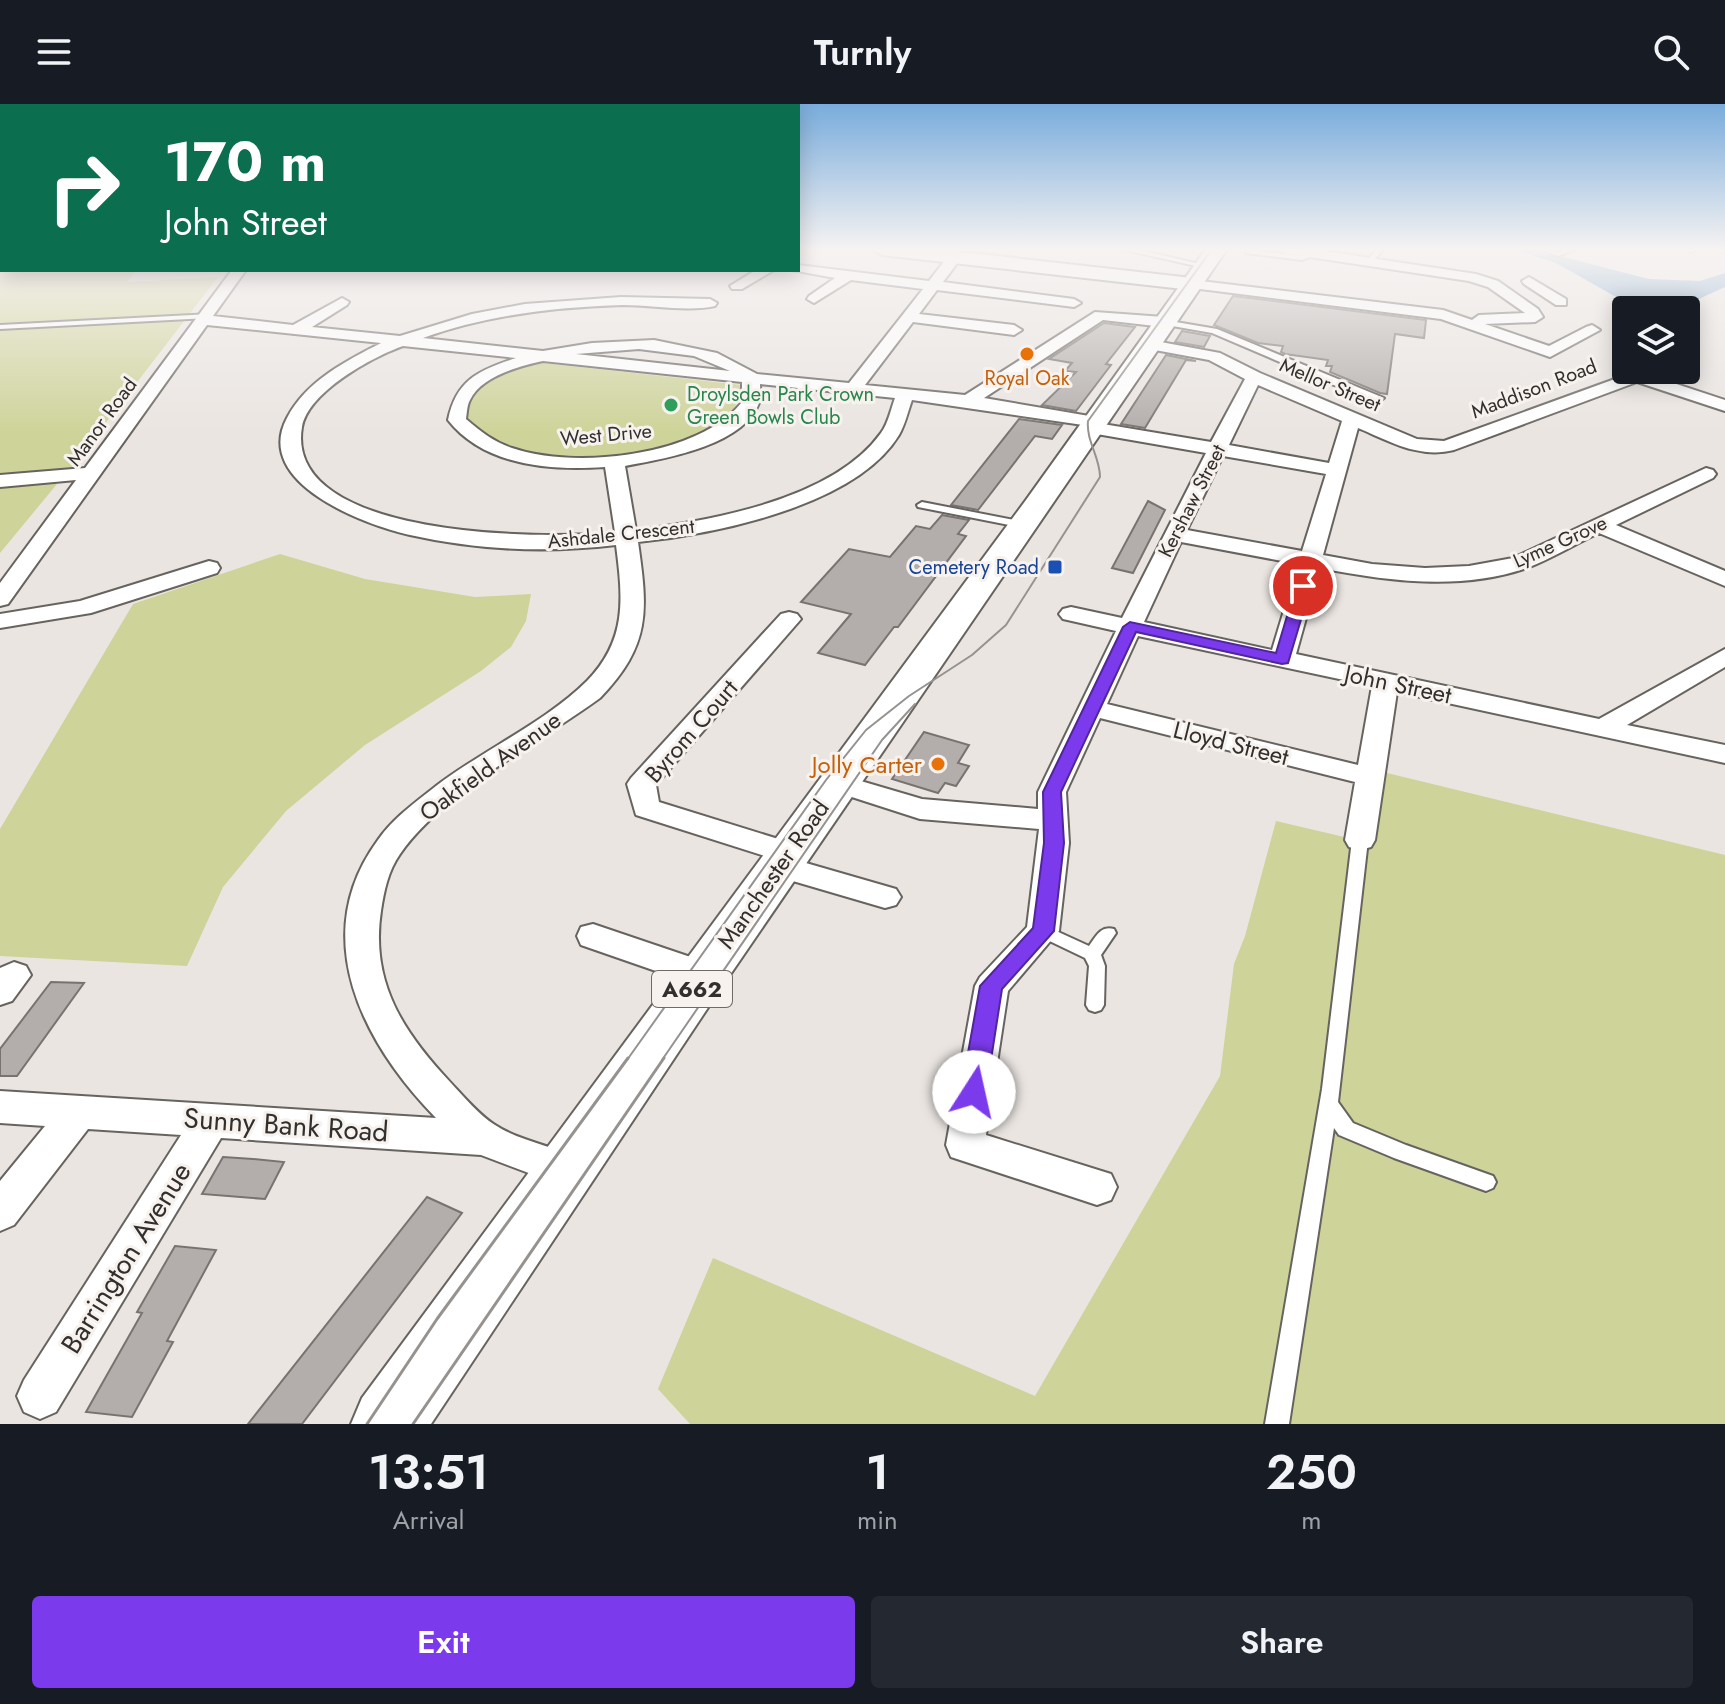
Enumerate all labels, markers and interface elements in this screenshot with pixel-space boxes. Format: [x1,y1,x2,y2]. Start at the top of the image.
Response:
text: Turnly [814,26,911,78]
icon: menu [32,30,76,74]
icon: search [1649,30,1693,74]
text: 170 m [164,121,326,202]
icon: right [32,136,136,240]
text: John Street [164,196,327,248]
map controls [1612,296,1700,384]
button: layers [1612,296,1700,384]
marker: Royal Oak [1018,345,1036,363]
street label: Mellor Street [1275,351,1385,419]
street label: Maddison Road [1467,352,1601,426]
place label: Royal Oak [984,364,1070,393]
street label: Manor Road [60,372,144,472]
place label: Droylsden Park Crown Green Bowls Club [687,380,874,432]
marker: Droylsden Park Crown Green Bowls Club [662,396,680,414]
street label: West Drive [559,417,653,453]
street label: Kershaw Street [1151,439,1233,562]
street label: Lyme Grove [1508,508,1612,576]
street label: Ashdale Crescent [546,512,696,556]
pin [1269,552,1337,620]
place label: Cemetery Road [909,553,1039,582]
marker: Cemetery Road [1046,558,1064,576]
icon: arrive [1281,564,1325,608]
street label: John Street [1338,655,1455,712]
street label: Byrom Court [636,671,746,790]
street label: Oakfield Avenue [412,703,568,829]
street label: Lloyd Street [1170,712,1293,774]
place label: Jolly Carter [809,747,923,782]
marker: Jolly Carter [929,755,947,773]
street label: Manchester Road [708,792,838,956]
road number: A662 [652,971,732,1007]
position arrow [932,1050,1016,1134]
street label: Sunny Bank Road [182,1097,390,1153]
street label: Barrington Avenue [51,1154,201,1362]
text: 13:51 [368,1438,489,1507]
text: 1 [866,1438,889,1507]
text: 250 [1266,1438,1357,1507]
text: Arrival [393,1501,464,1539]
text: min [857,1501,898,1539]
text: m [1301,1501,1322,1539]
button: Exit [32,1596,855,1688]
button: Share [871,1596,1693,1688]

